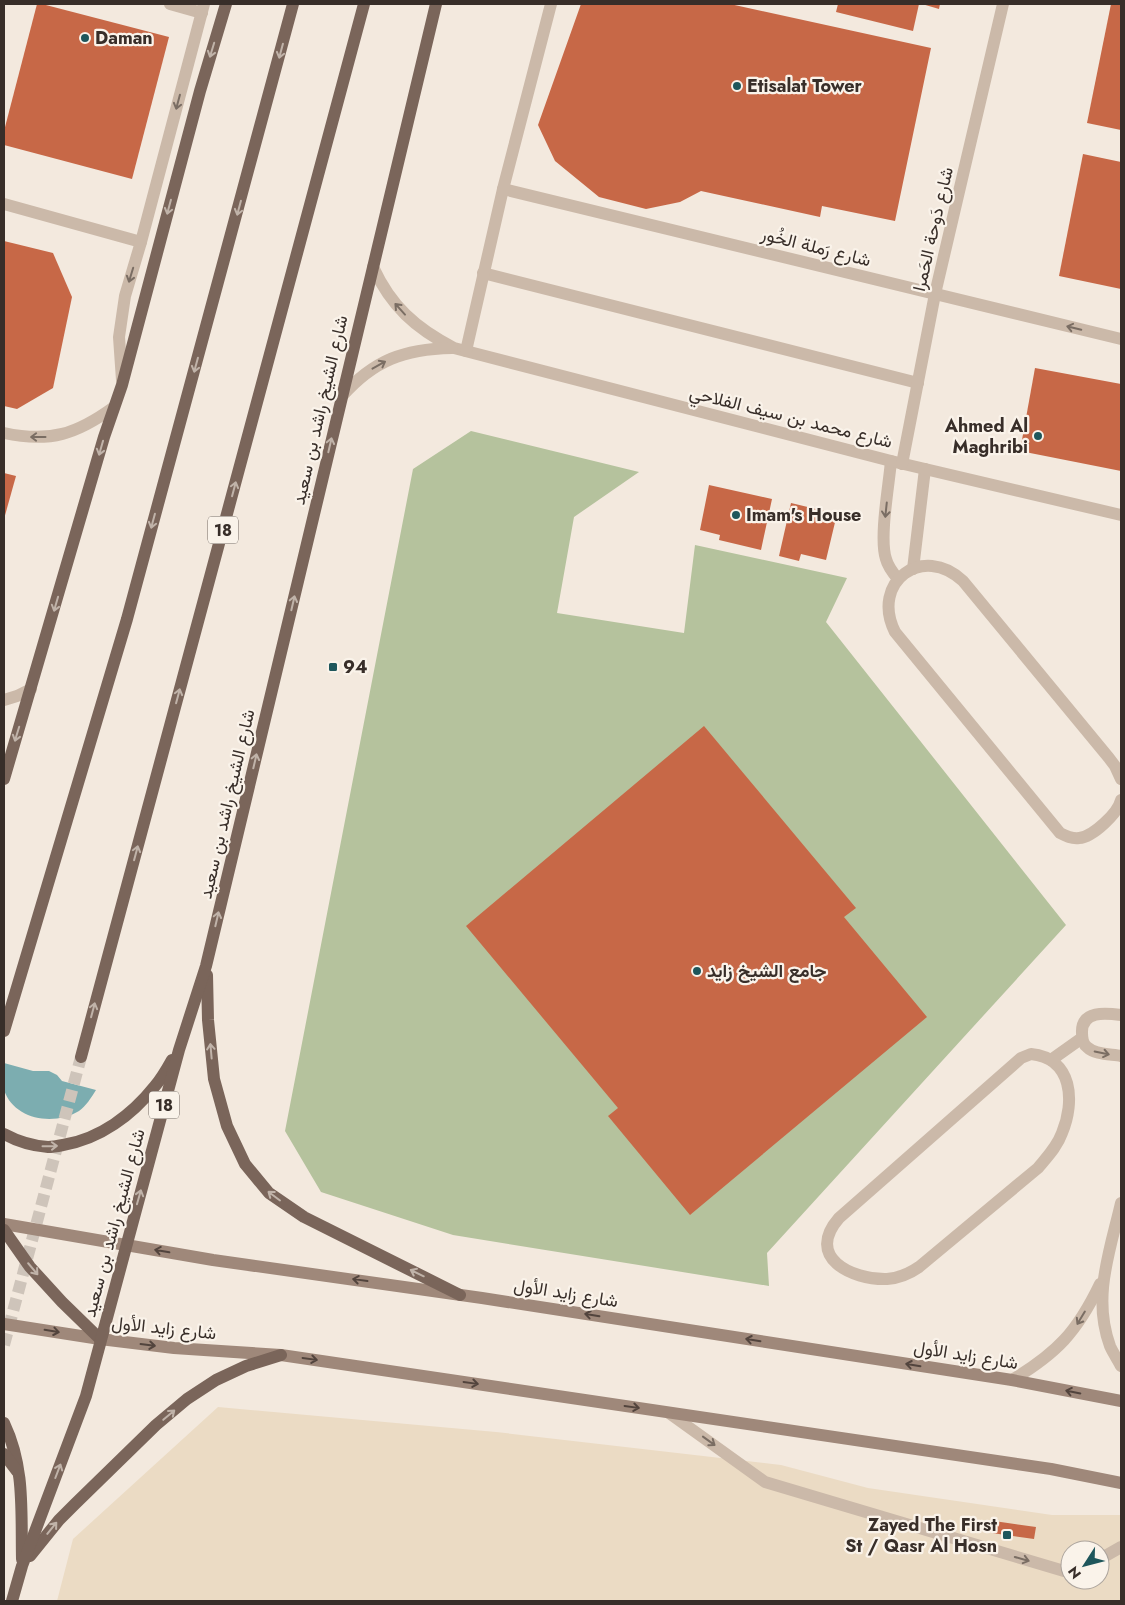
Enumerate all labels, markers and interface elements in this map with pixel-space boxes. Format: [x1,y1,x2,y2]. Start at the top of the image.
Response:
place label: Daman [95,25,153,51]
marker: Daman [79,32,91,44]
one-way arrow [206,42,216,58]
one-way arrow [276,42,285,58]
place label: Etisalat Tower [747,73,863,99]
marker: Etisalat Tower [731,80,743,92]
one-way arrow [173,93,183,109]
street label: شارع دَوحة الحَمرا [906,164,960,294]
one-way arrow [164,199,173,215]
one-way arrow [233,199,243,215]
street label: شارع رَملة الخُور [757,221,874,273]
one-way arrow [126,267,135,283]
one-way arrow [394,303,406,316]
street label: شارع الشيخ راشد بن سعيد [286,313,354,507]
one-way arrow [1066,323,1082,332]
one-way arrow [191,356,200,372]
one-way arrow [371,360,386,370]
street label: شارع محمد بن سيف الفلاحي [686,379,895,457]
place label: Ahmed Al Maghribi [944,413,1028,460]
marker: Ahmed Al Maghribi [1032,430,1044,442]
one-way arrow [30,432,46,442]
one-way arrow [326,437,335,453]
one-way arrow [95,439,105,455]
one-way arrow [230,481,239,497]
one-way arrow [881,501,891,517]
place label: Imam's House [746,502,861,528]
marker: Imam's House [730,509,742,521]
one-way arrow [148,513,157,529]
road number: 18 [208,516,238,544]
one-way arrow [50,595,60,611]
one-way arrow [289,595,298,611]
place label: 94 [343,654,368,680]
marker: 94 [327,661,339,673]
one-way arrow [174,689,183,705]
street label: شارع الشيخ راشد بن سعيد [193,707,261,901]
one-way arrow [12,726,22,742]
one-way arrow [251,753,260,769]
one-way arrow [131,845,141,861]
one-way arrow [213,911,222,927]
place label: جامع الشيخ زايد [707,958,827,984]
marker: جامع الشيخ زايد [691,965,703,977]
one-way arrow [89,1002,99,1018]
one-way arrow [206,1043,216,1059]
one-way arrow [1094,1048,1110,1058]
road number: 18 [149,1092,179,1118]
street label: شارع الشيخ راشد بن سعيد [76,1126,152,1320]
one-way arrow [42,1141,58,1151]
one-way arrow [135,1190,145,1206]
one-way arrow [268,1190,281,1201]
one-way arrow [154,1245,170,1255]
one-way arrow [27,1263,38,1276]
one-way arrow [409,1268,424,1278]
street label: شارع زايد الأول [512,1272,620,1314]
one-way arrow [352,1275,368,1285]
street label: شارع زايد الأول [110,1310,218,1346]
one-way arrow [584,1310,600,1320]
one-way arrow [1076,1311,1086,1325]
one-way arrow [44,1326,60,1336]
one-way arrow [745,1334,761,1344]
street label: شارع زايد الأول [912,1334,1020,1376]
one-way arrow [140,1340,156,1350]
one-way arrow [302,1354,318,1364]
one-way arrow [906,1359,922,1369]
one-way arrow [463,1378,479,1388]
one-way arrow [1066,1387,1082,1396]
one-way arrow [623,1402,639,1412]
one-way arrow [162,1409,175,1420]
one-way arrow [702,1436,716,1446]
one-way arrow [54,1464,63,1480]
place label: Zayed The First St / Qasr Al Hosn [845,1512,997,1559]
one-way arrow [47,1522,58,1535]
marker: Zayed The First St / Qasr Al Hosn [1001,1529,1013,1541]
north arrow [1060,1540,1110,1590]
one-way arrow [1013,1555,1029,1565]
text: N [1063,1562,1086,1583]

